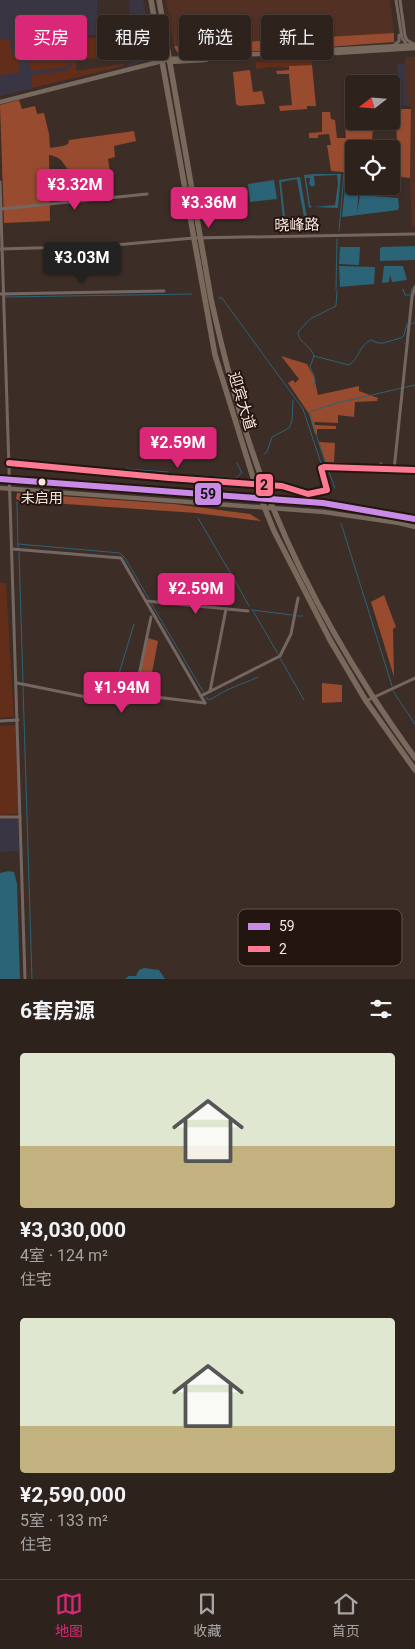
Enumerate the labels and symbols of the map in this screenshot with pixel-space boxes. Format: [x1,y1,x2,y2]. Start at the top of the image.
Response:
north arrow [345,75,400,130]
pin: ¥3.32M [34,168,116,211]
pin: ¥3.36M [168,186,250,229]
street label: 晓峰路 [274,216,320,234]
pin: ¥3.03M [41,242,123,284]
street label: 迎宾大道 [225,370,259,432]
pin: ¥2.59M [137,426,219,469]
line badge: 2 [255,473,274,497]
marker: 未启用 [37,477,47,487]
text: 2 [260,477,268,493]
line badge: 59 [194,482,222,506]
text: 59 [200,486,216,502]
place label: 未启用 [21,490,63,506]
pin: ¥2.59M [155,572,237,615]
pin: ¥1.94M [81,672,163,714]
legend [238,909,402,966]
text: 59 [279,918,295,934]
text: 2 [279,941,287,957]

